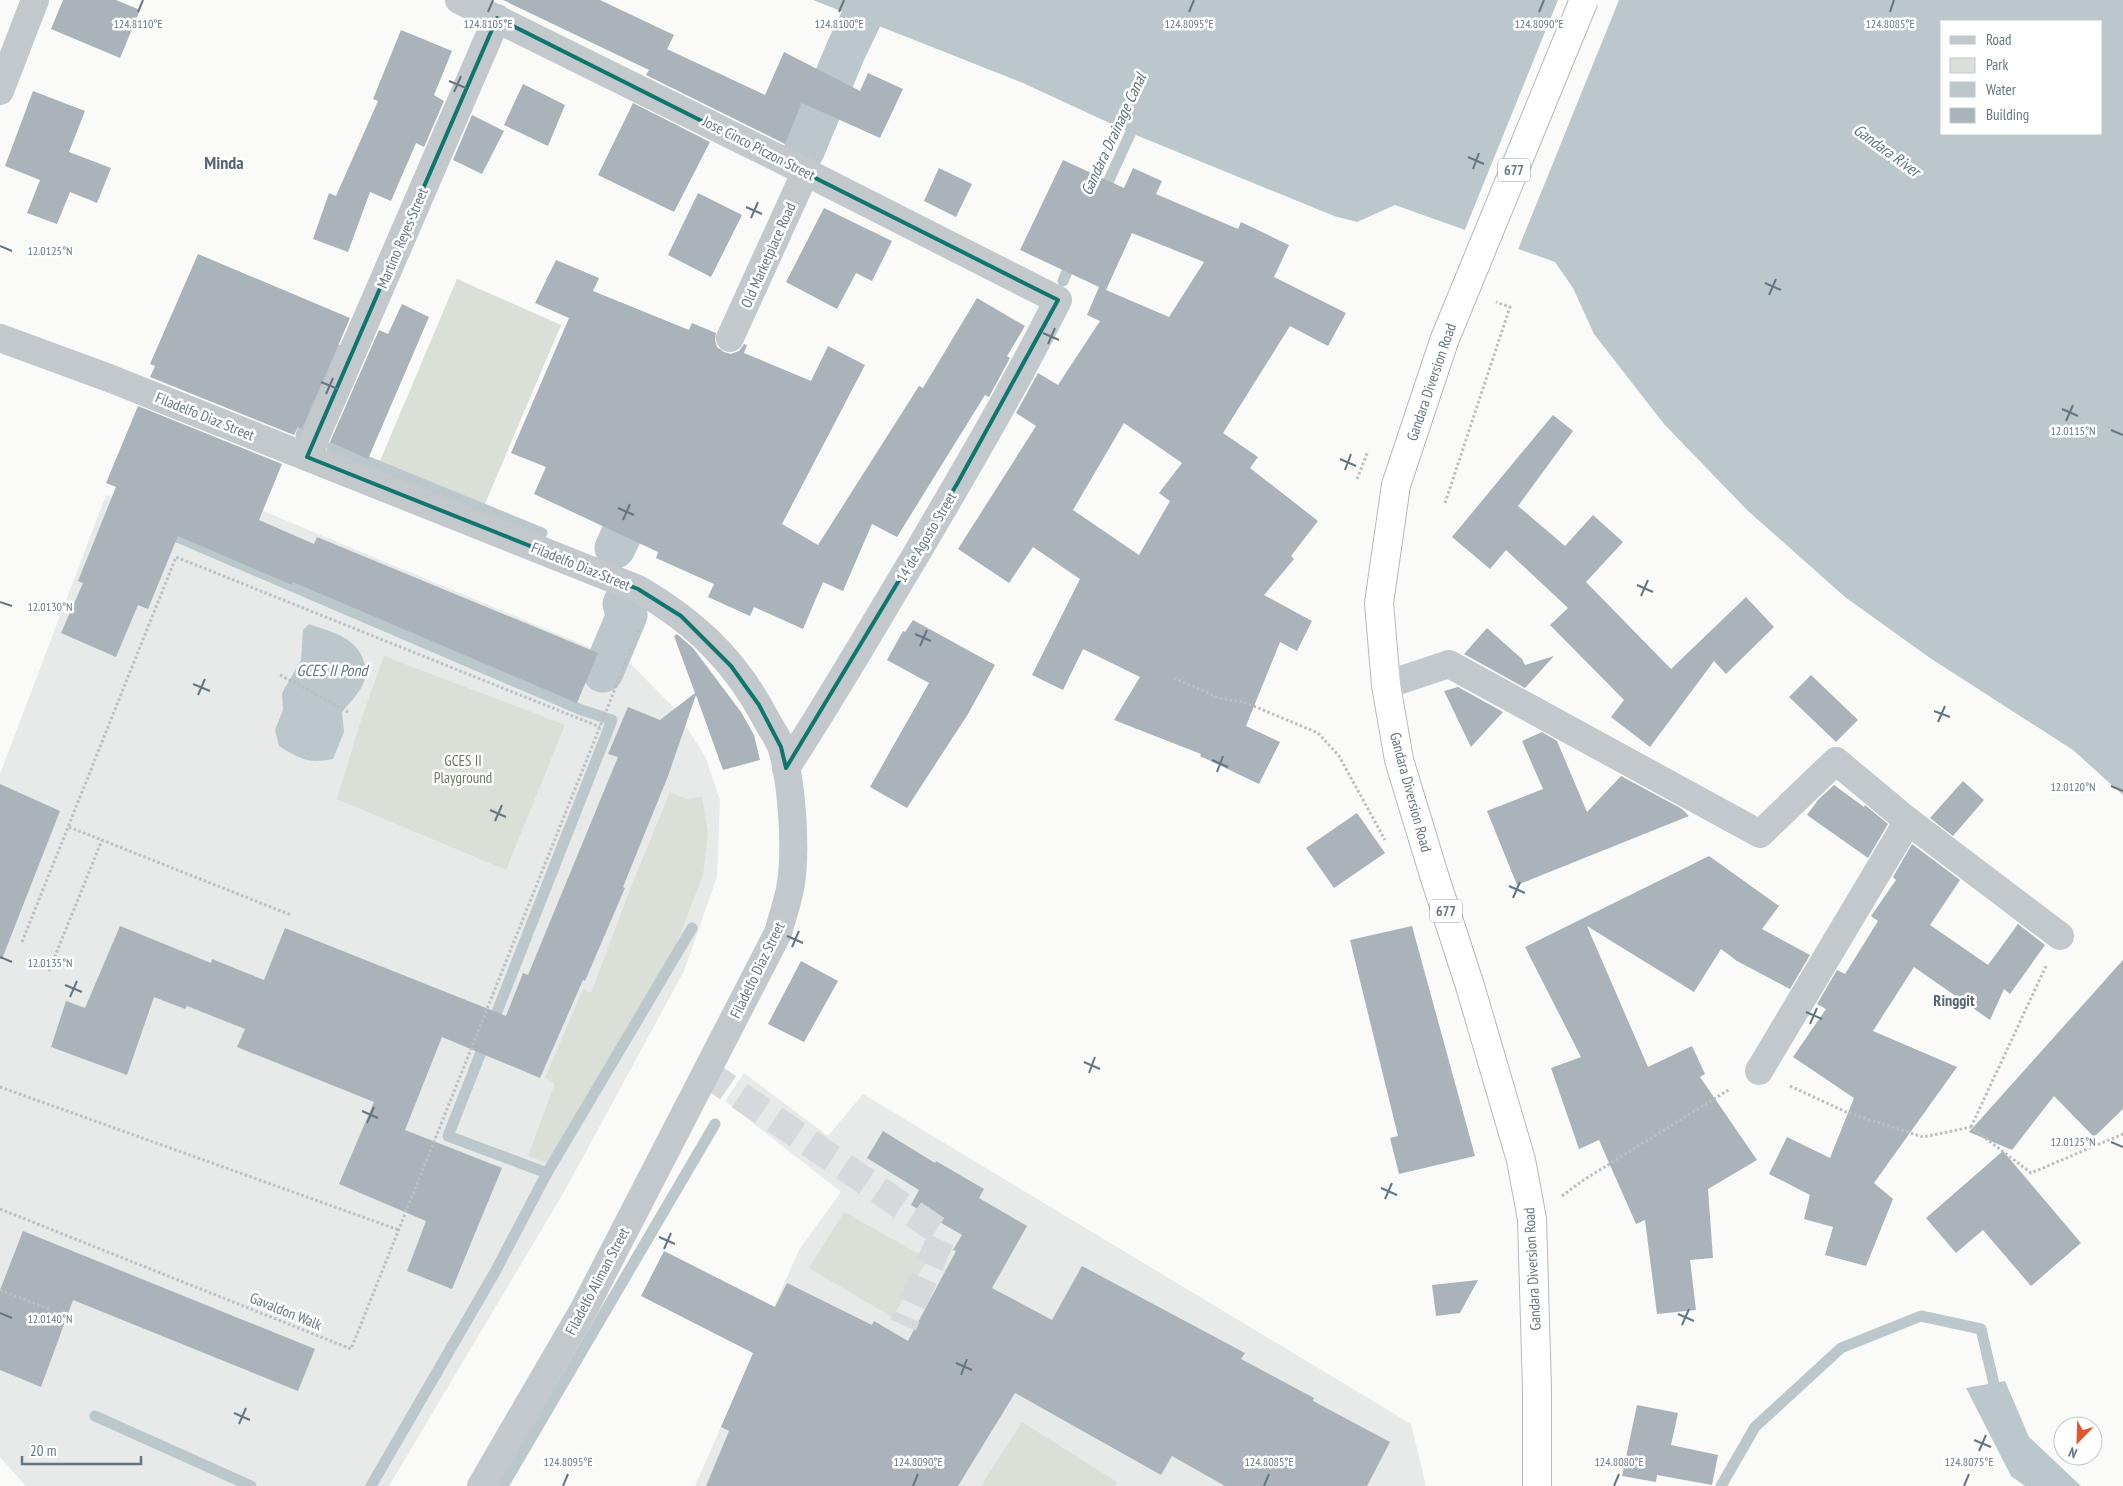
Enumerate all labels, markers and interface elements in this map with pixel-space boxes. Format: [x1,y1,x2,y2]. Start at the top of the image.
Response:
text: 124.8110°E [113,16,163,31]
text: 124.8105°E [463,16,513,31]
text: 124.8100°E [814,16,864,31]
text: 124.8095°E [1164,16,1214,31]
text: 124.8090°E [1514,16,1564,31]
text: 124.8085°E [1865,16,1915,31]
legend [1940,20,2103,135]
text: Road [1986,30,2012,49]
text: Park [1986,55,2008,74]
water label: Gandara Drainage Canal [1076,69,1151,198]
text: Water [1986,80,2017,99]
text: Building [1986,105,2029,124]
street label: Jose Cinco Piczon Street [699,111,818,185]
water label: Gandara River [1850,119,1926,182]
district label: Minda [204,151,244,174]
road number: 677 [1498,158,1530,182]
street label: Martino Reyes Street [372,185,432,291]
street label: Old Marketplace Road [736,199,800,311]
text: 12.0125°N [27,243,73,258]
street label: Gandara Diversion Road [1402,321,1460,443]
street label: Filadelfo Diaz Street [153,388,257,444]
text: 12.0115°N [2050,423,2096,438]
street label: 14 de Agosto Street [892,488,960,586]
street label: Filadelfo Diaz Street [529,538,633,594]
text: 12.0130°N [27,599,73,614]
water label: GCES II Pond [297,660,369,680]
street label: Gandara Diversion Road [1386,730,1436,854]
park label: GCES II Playground [434,751,492,787]
text: 12.0120°N [2050,779,2096,794]
road number: 677 [1430,899,1462,922]
street label: Filadelfo Diaz Street [725,919,789,1021]
text: 12.0135°N [27,955,73,970]
district label: Ringgit [1933,990,1975,1010]
text: 12.0125°N [2050,1134,2096,1149]
street label: Gandara Diversion Road [1519,1207,1545,1331]
street label: Filadelfo Aliman Street [561,1224,633,1338]
street label: Gavaldon Walk [247,1288,325,1334]
text: 12.0140°N [27,1311,73,1326]
north arrow [2053,1416,2103,1466]
scale bar [22,1434,141,1466]
text: 20 m [30,1441,56,1460]
text: N [2066,1443,2080,1463]
text: 124.8095°E [543,1454,593,1469]
text: 124.8090°E [893,1454,943,1469]
text: 124.8085°E [1244,1454,1294,1469]
text: 124.8080°E [1594,1454,1644,1469]
text: 124.8075°E [1944,1454,1994,1469]

